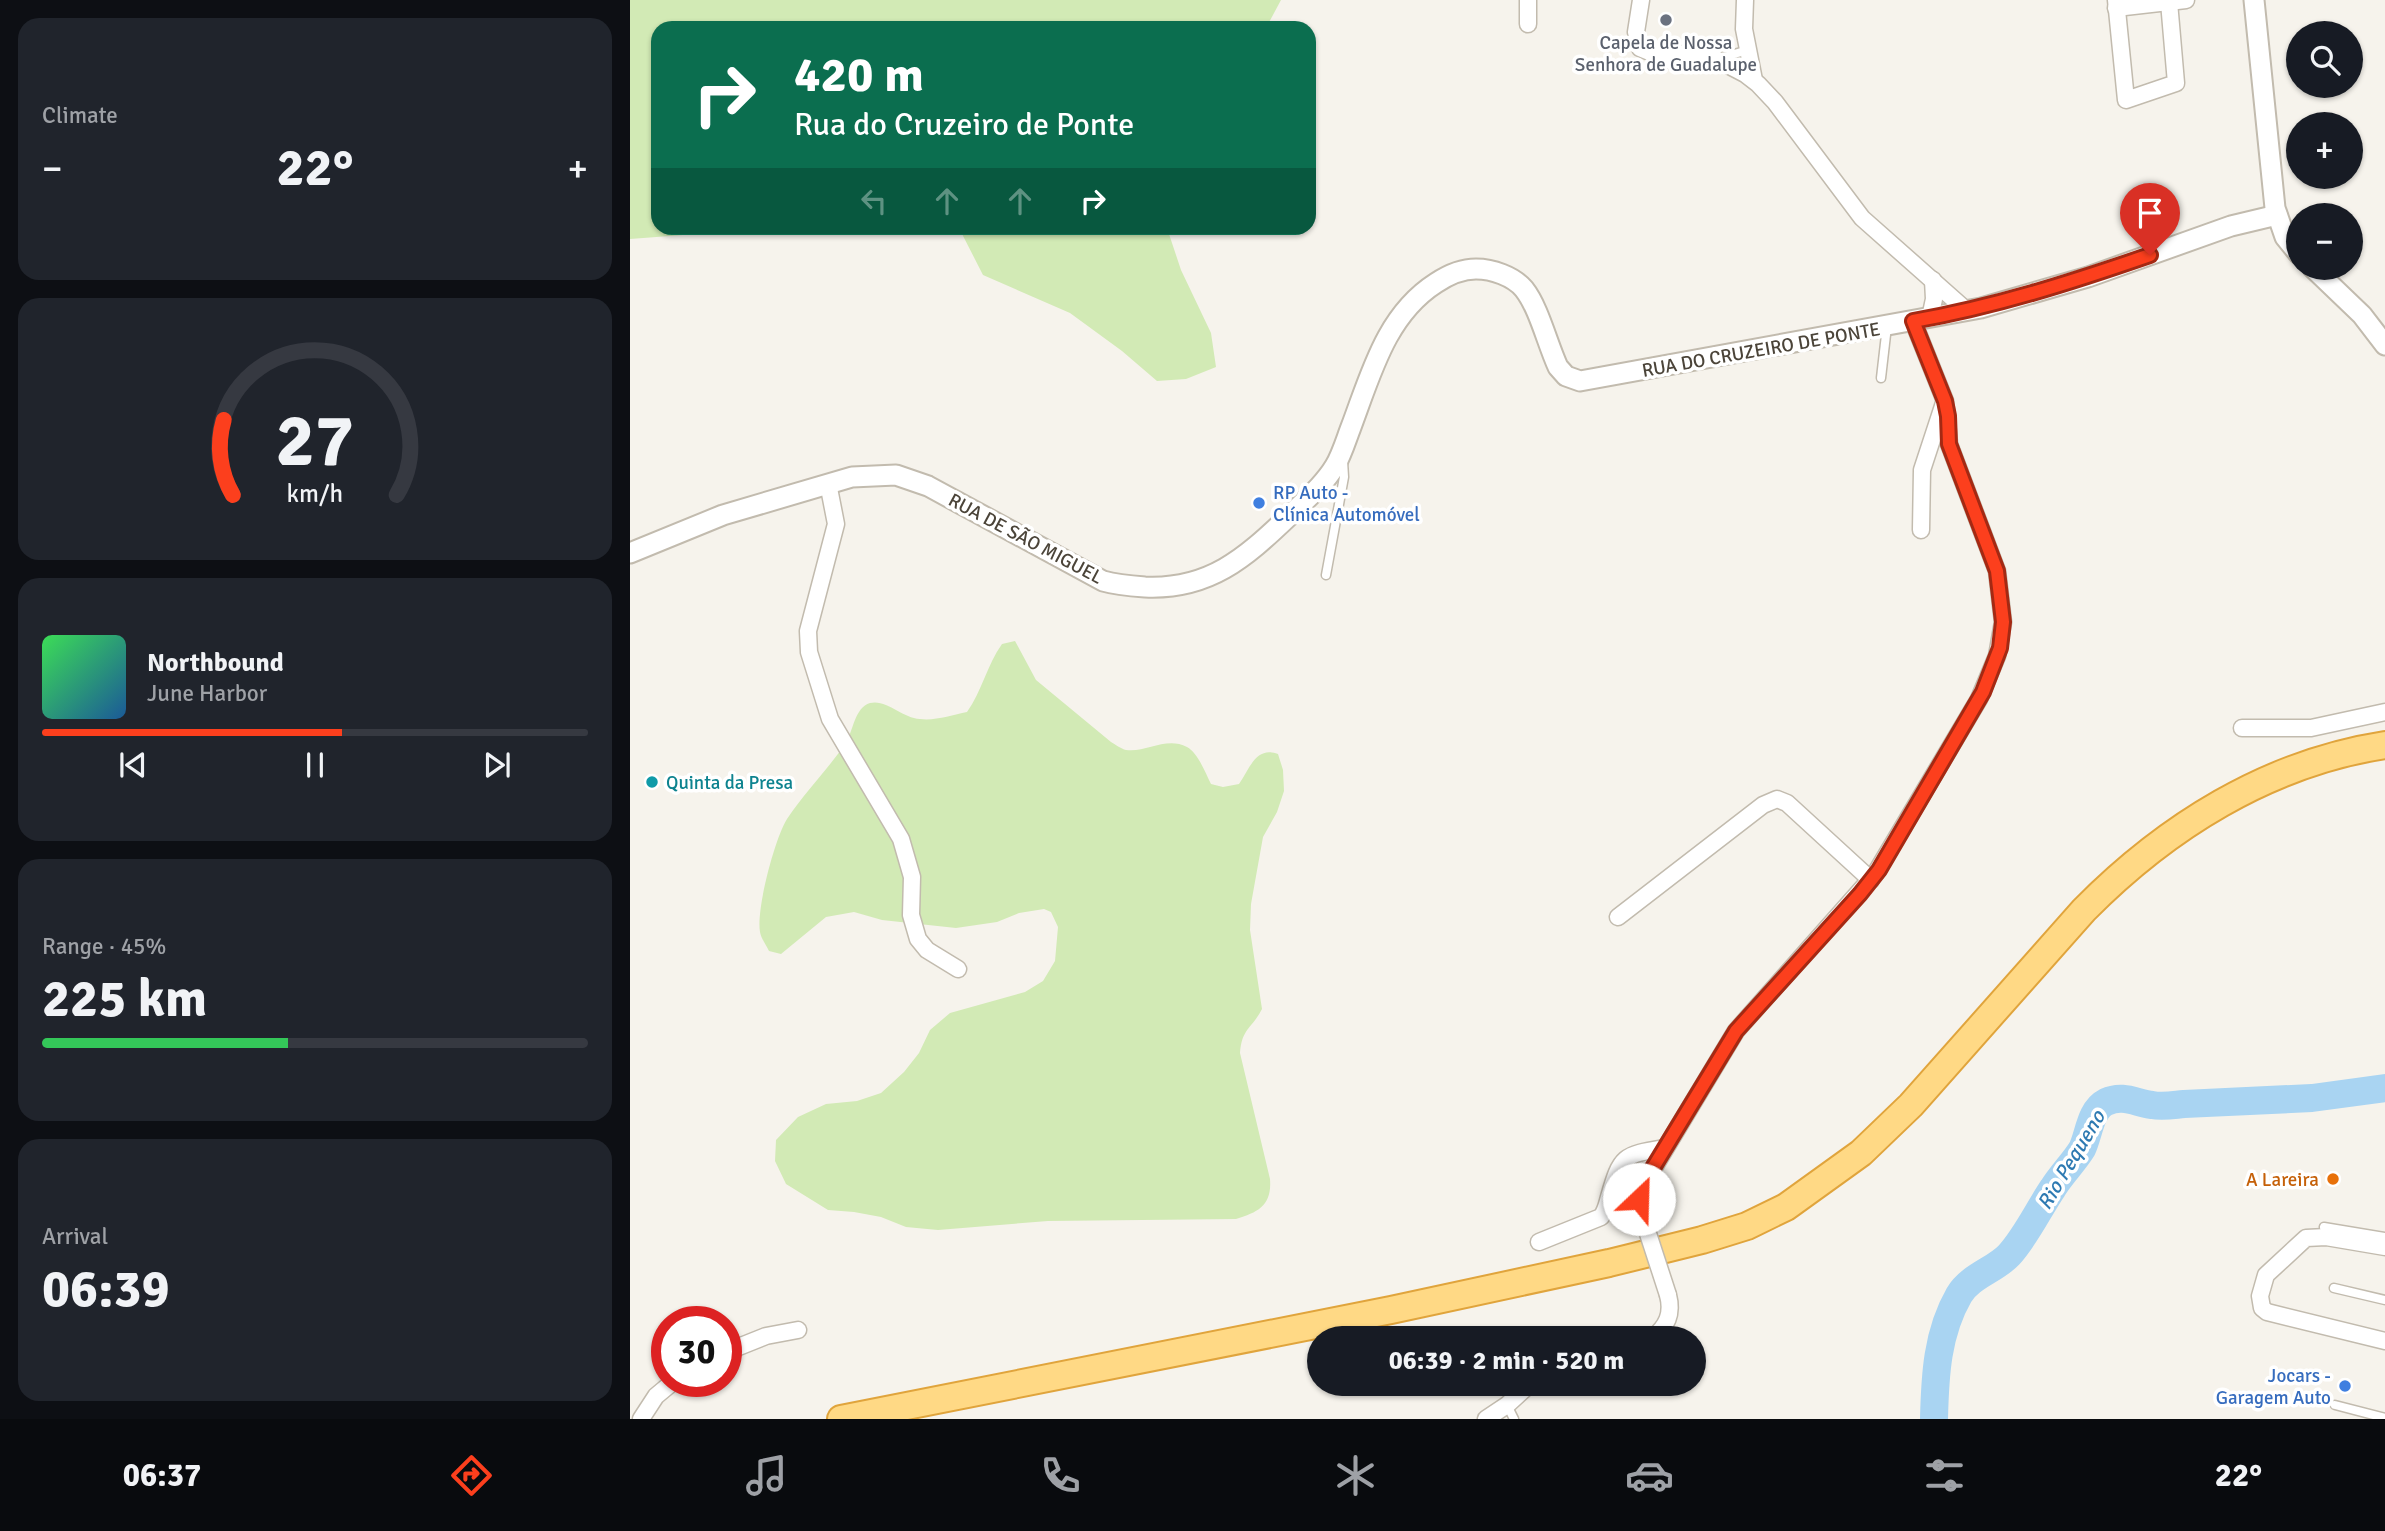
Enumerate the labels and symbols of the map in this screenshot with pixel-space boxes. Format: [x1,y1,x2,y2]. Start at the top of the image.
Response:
marker: Capela de Nossa Senhora de Guadalupe [1658,12,1674,28]
place label: Capela de Nossa Senhora de Guadalupe [1575,31,1757,77]
pin [2120,183,2180,255]
street label: RUA DO CRUZEIRO DE PONTE [1640,317,1882,383]
place label: RP Auto - Clínica Automóvel [1273,481,1420,527]
street label: RUA DE SÃO MIGUEL [944,488,1107,590]
marker: RP Auto - Clínica Automóvel [1251,495,1267,511]
place label: Quinta da Presa [666,771,793,795]
marker: Quinta da Presa [644,774,660,790]
water label: Rio Pequeno [2031,1105,2111,1214]
position arrow [1602,1162,1676,1236]
place label: A Lareira [2246,1168,2319,1192]
marker: A Lareira [2325,1171,2341,1187]
speed limit sign: 30 [651,1306,742,1397]
place label: Jocars - Garagem Auto [2216,1364,2331,1410]
marker: Jocars - Garagem Auto [2337,1378,2353,1394]

